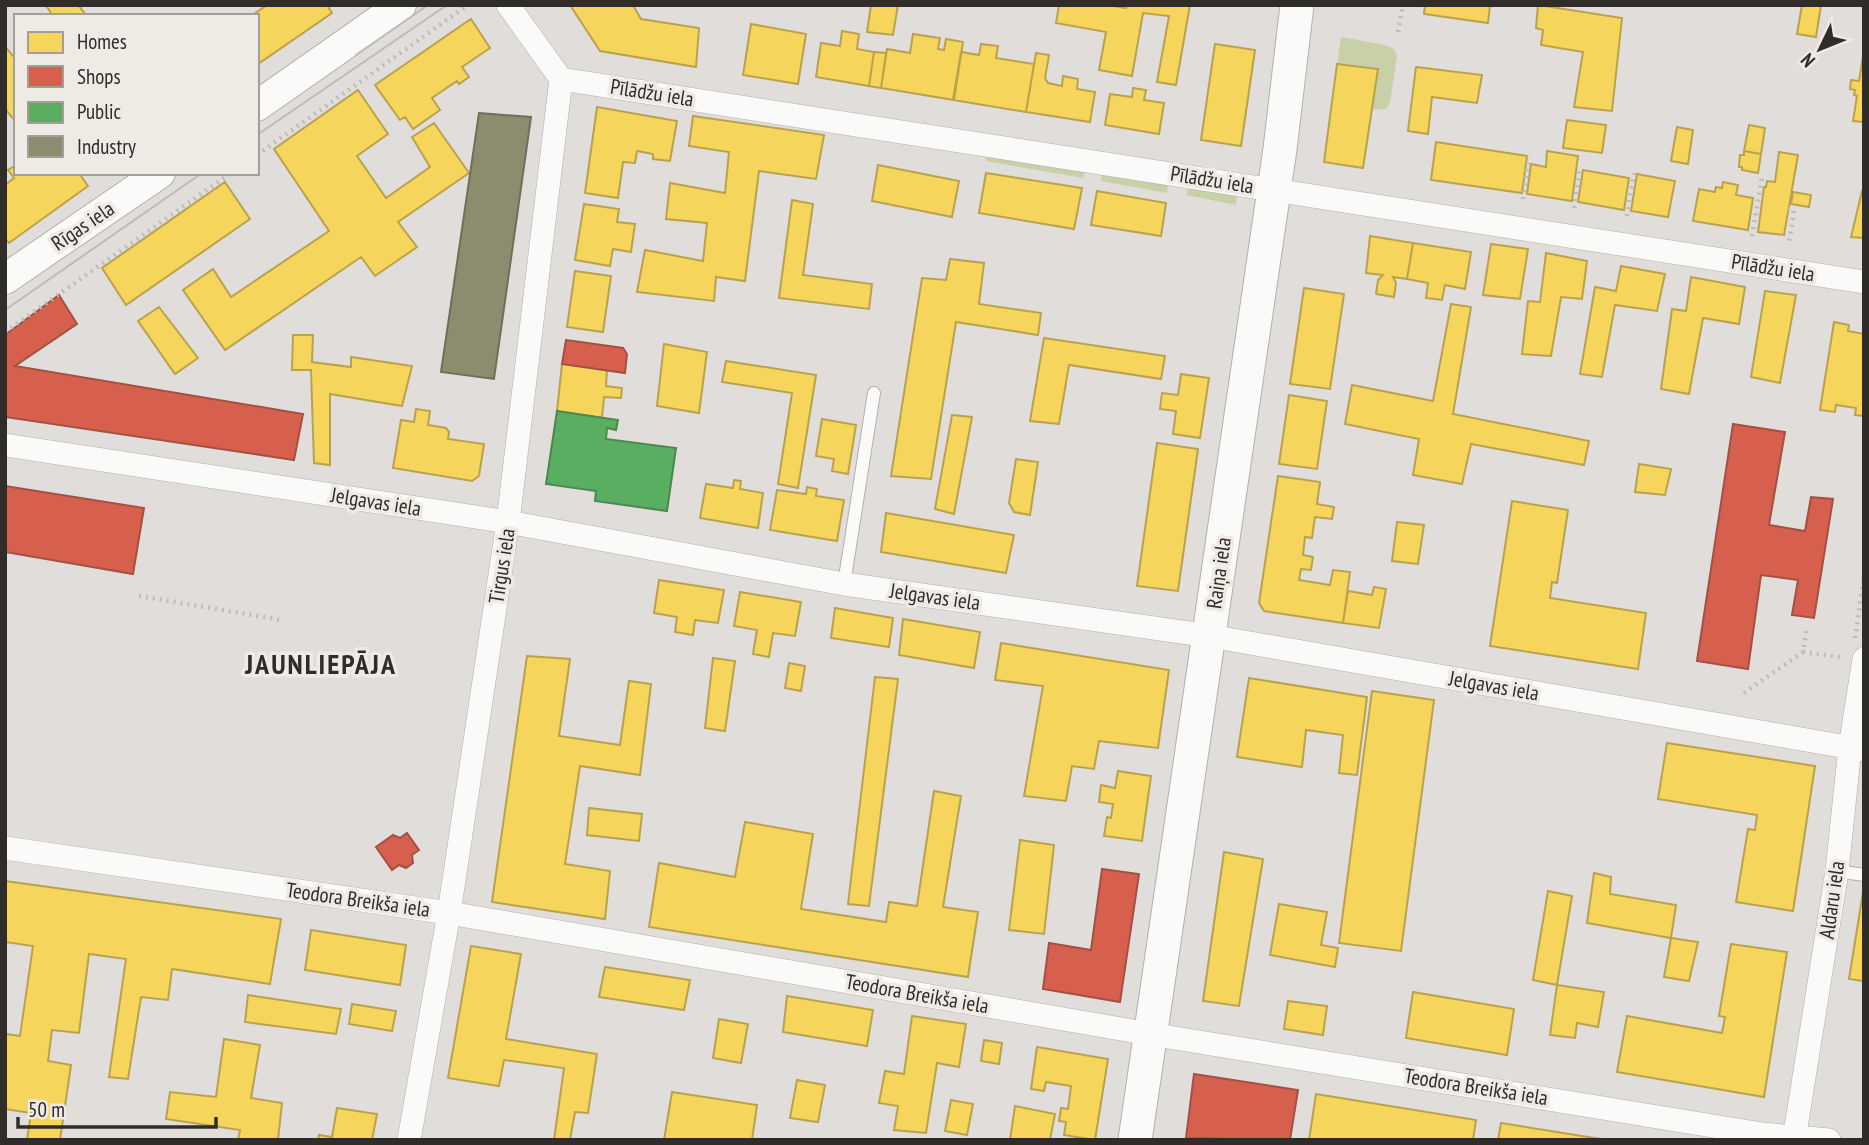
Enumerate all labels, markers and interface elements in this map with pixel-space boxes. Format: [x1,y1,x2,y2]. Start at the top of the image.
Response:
legend [14,14,259,175]
north arrow [1785,14,1855,84]
text: Homes [77,28,127,55]
text: N [1795,49,1820,73]
text: Shops [77,63,121,90]
street label: Pīlādžu iela [608,73,696,112]
text: Public [77,98,122,125]
text: Industry [77,133,136,160]
street label: Pīlādžu iela [1168,160,1256,199]
street label: Rīgas iela [46,195,119,256]
street label: Pīlādžu iela [1729,248,1817,287]
street label: Jelgavas iela [328,481,423,522]
street label: Tirgus iela [482,526,521,606]
street label: Raiņa iela [1200,536,1237,610]
street label: Jelgavas iela [887,577,982,616]
district label: JAUNLIEPĀJA [244,645,397,682]
street label: Jelgavas iela [1446,664,1541,707]
street label: Aldaru iela [1813,859,1850,941]
street label: Teodora Breikša iela [284,876,432,923]
street label: Teodora Breikša iela [843,968,991,1019]
street label: Teodora Breikša iela [1402,1062,1550,1111]
scale bar [18,1086,215,1130]
text: 50 m [28,1096,65,1123]

